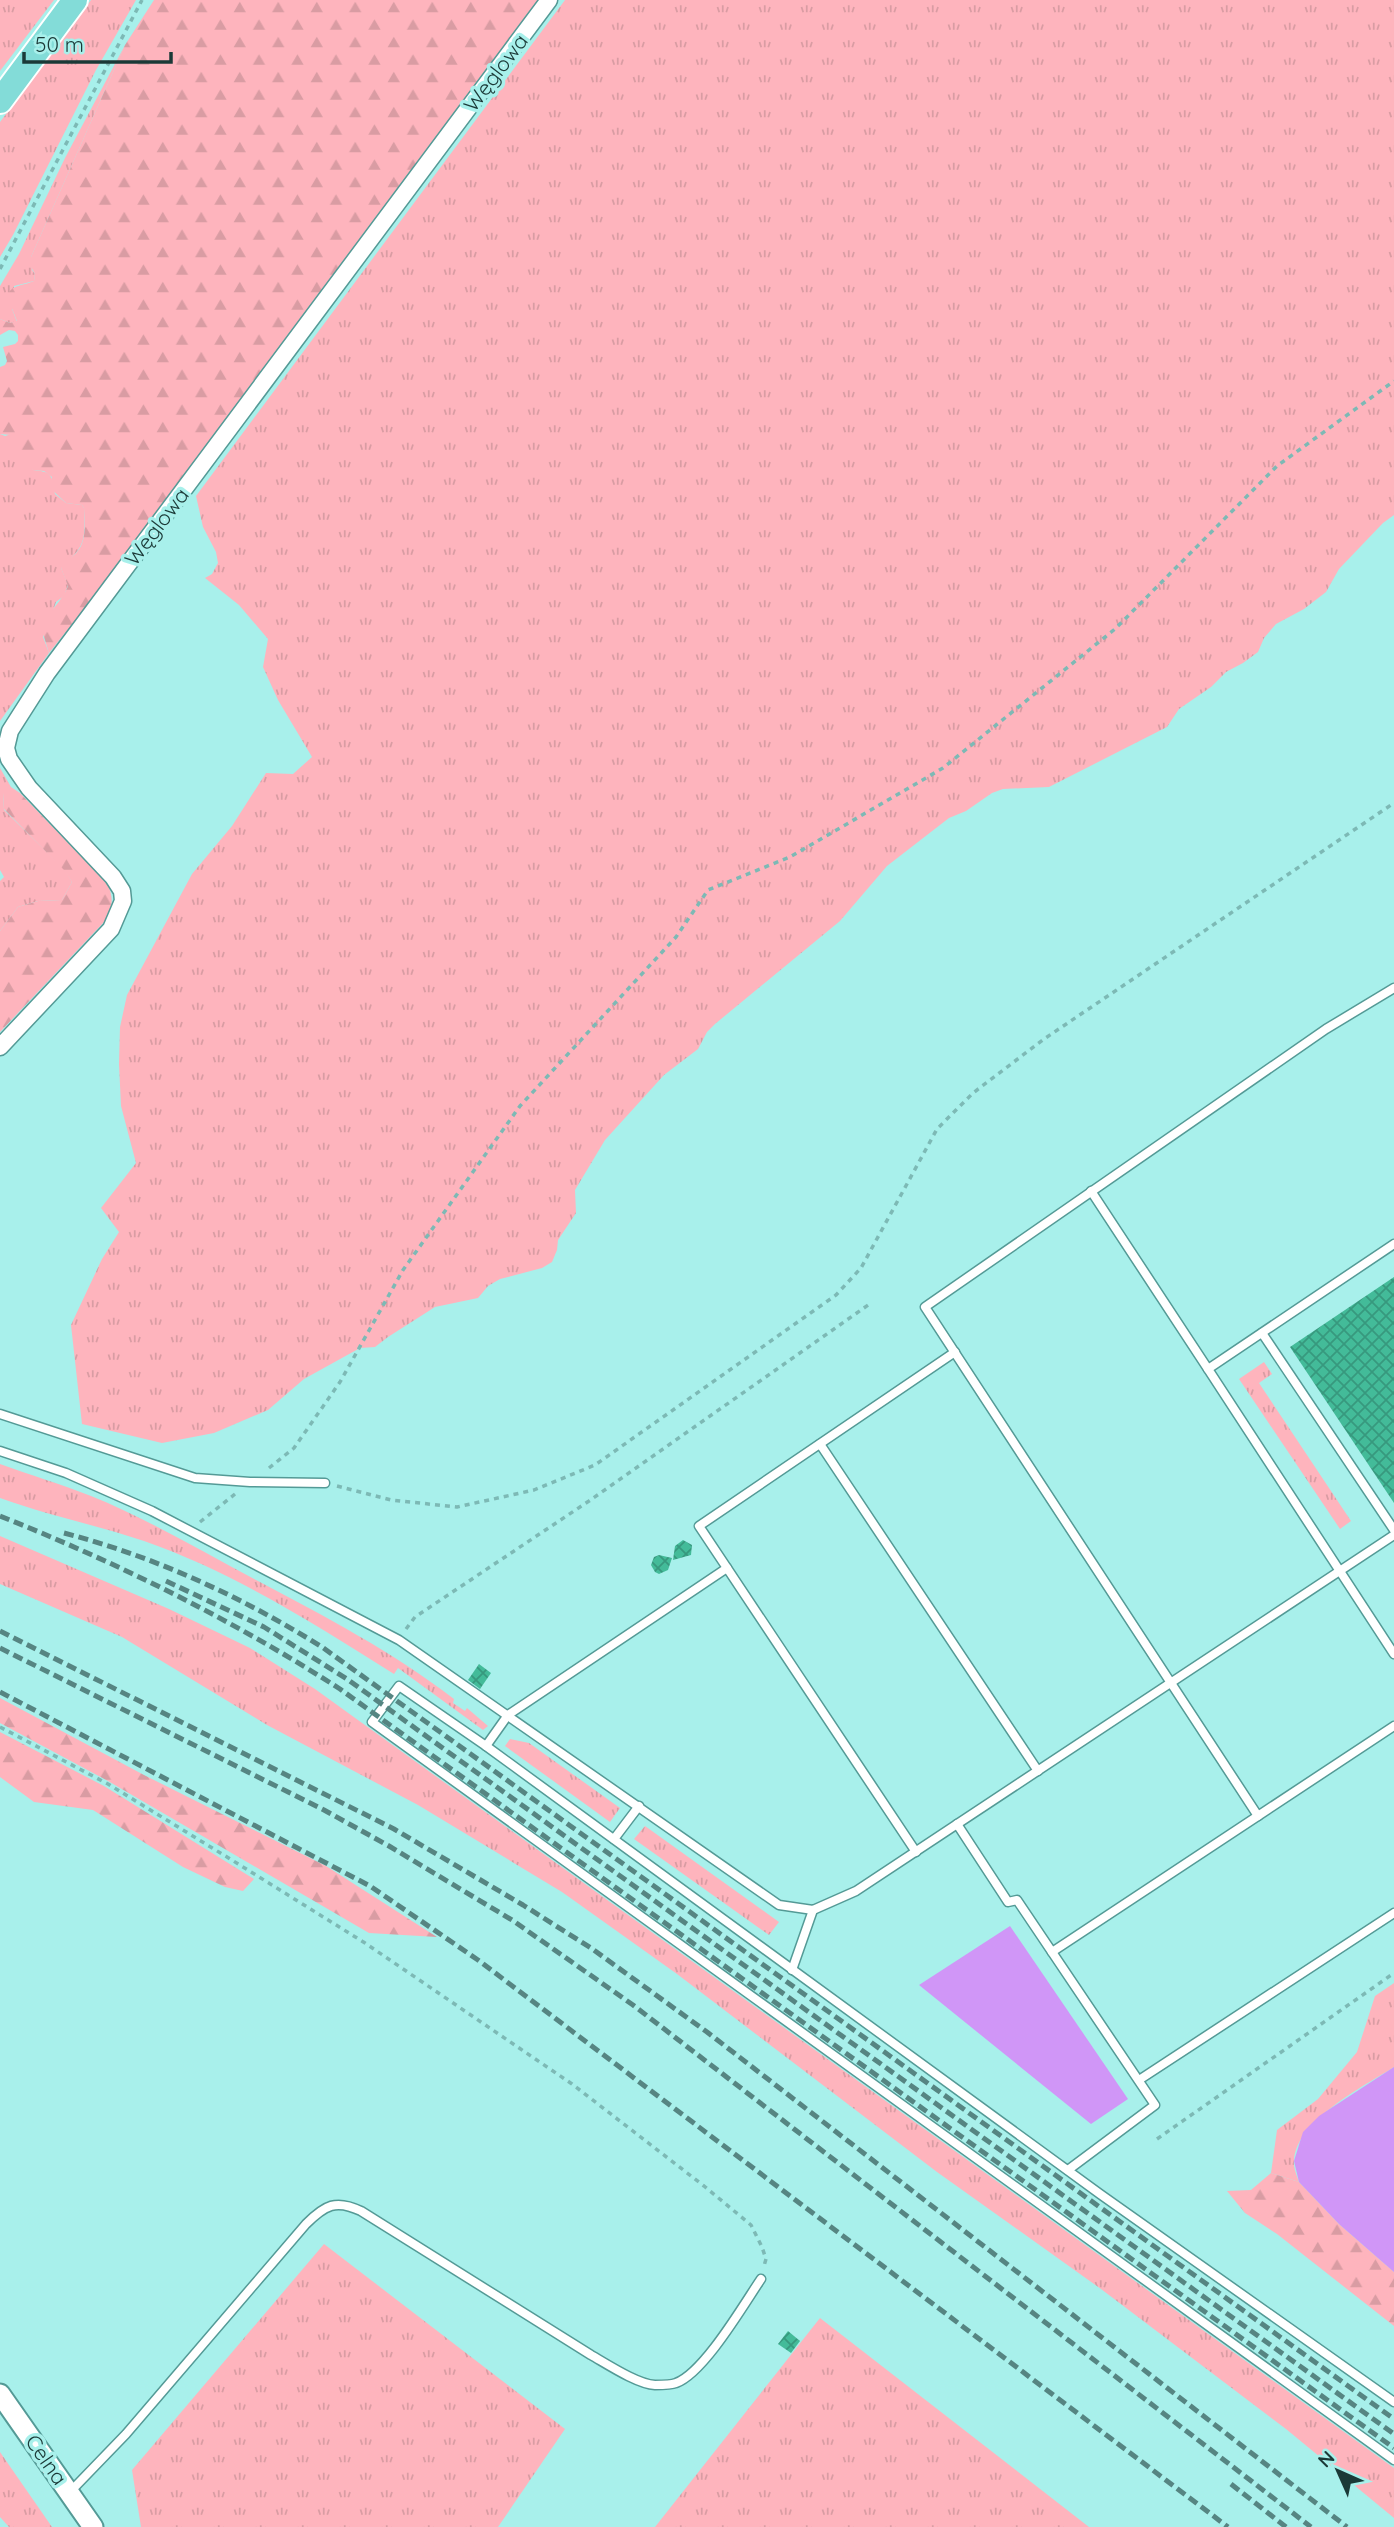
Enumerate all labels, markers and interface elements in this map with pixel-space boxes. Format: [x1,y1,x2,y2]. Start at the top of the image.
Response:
scale bar [24,21,172,65]
street label: Węglowa [458,28,533,116]
text: 50 m [35,31,84,57]
street label: Węglowa [119,482,194,570]
street label: Celna [20,2429,73,2490]
north arrow [1303,2436,1373,2506]
text: N [1313,2446,1339,2472]

